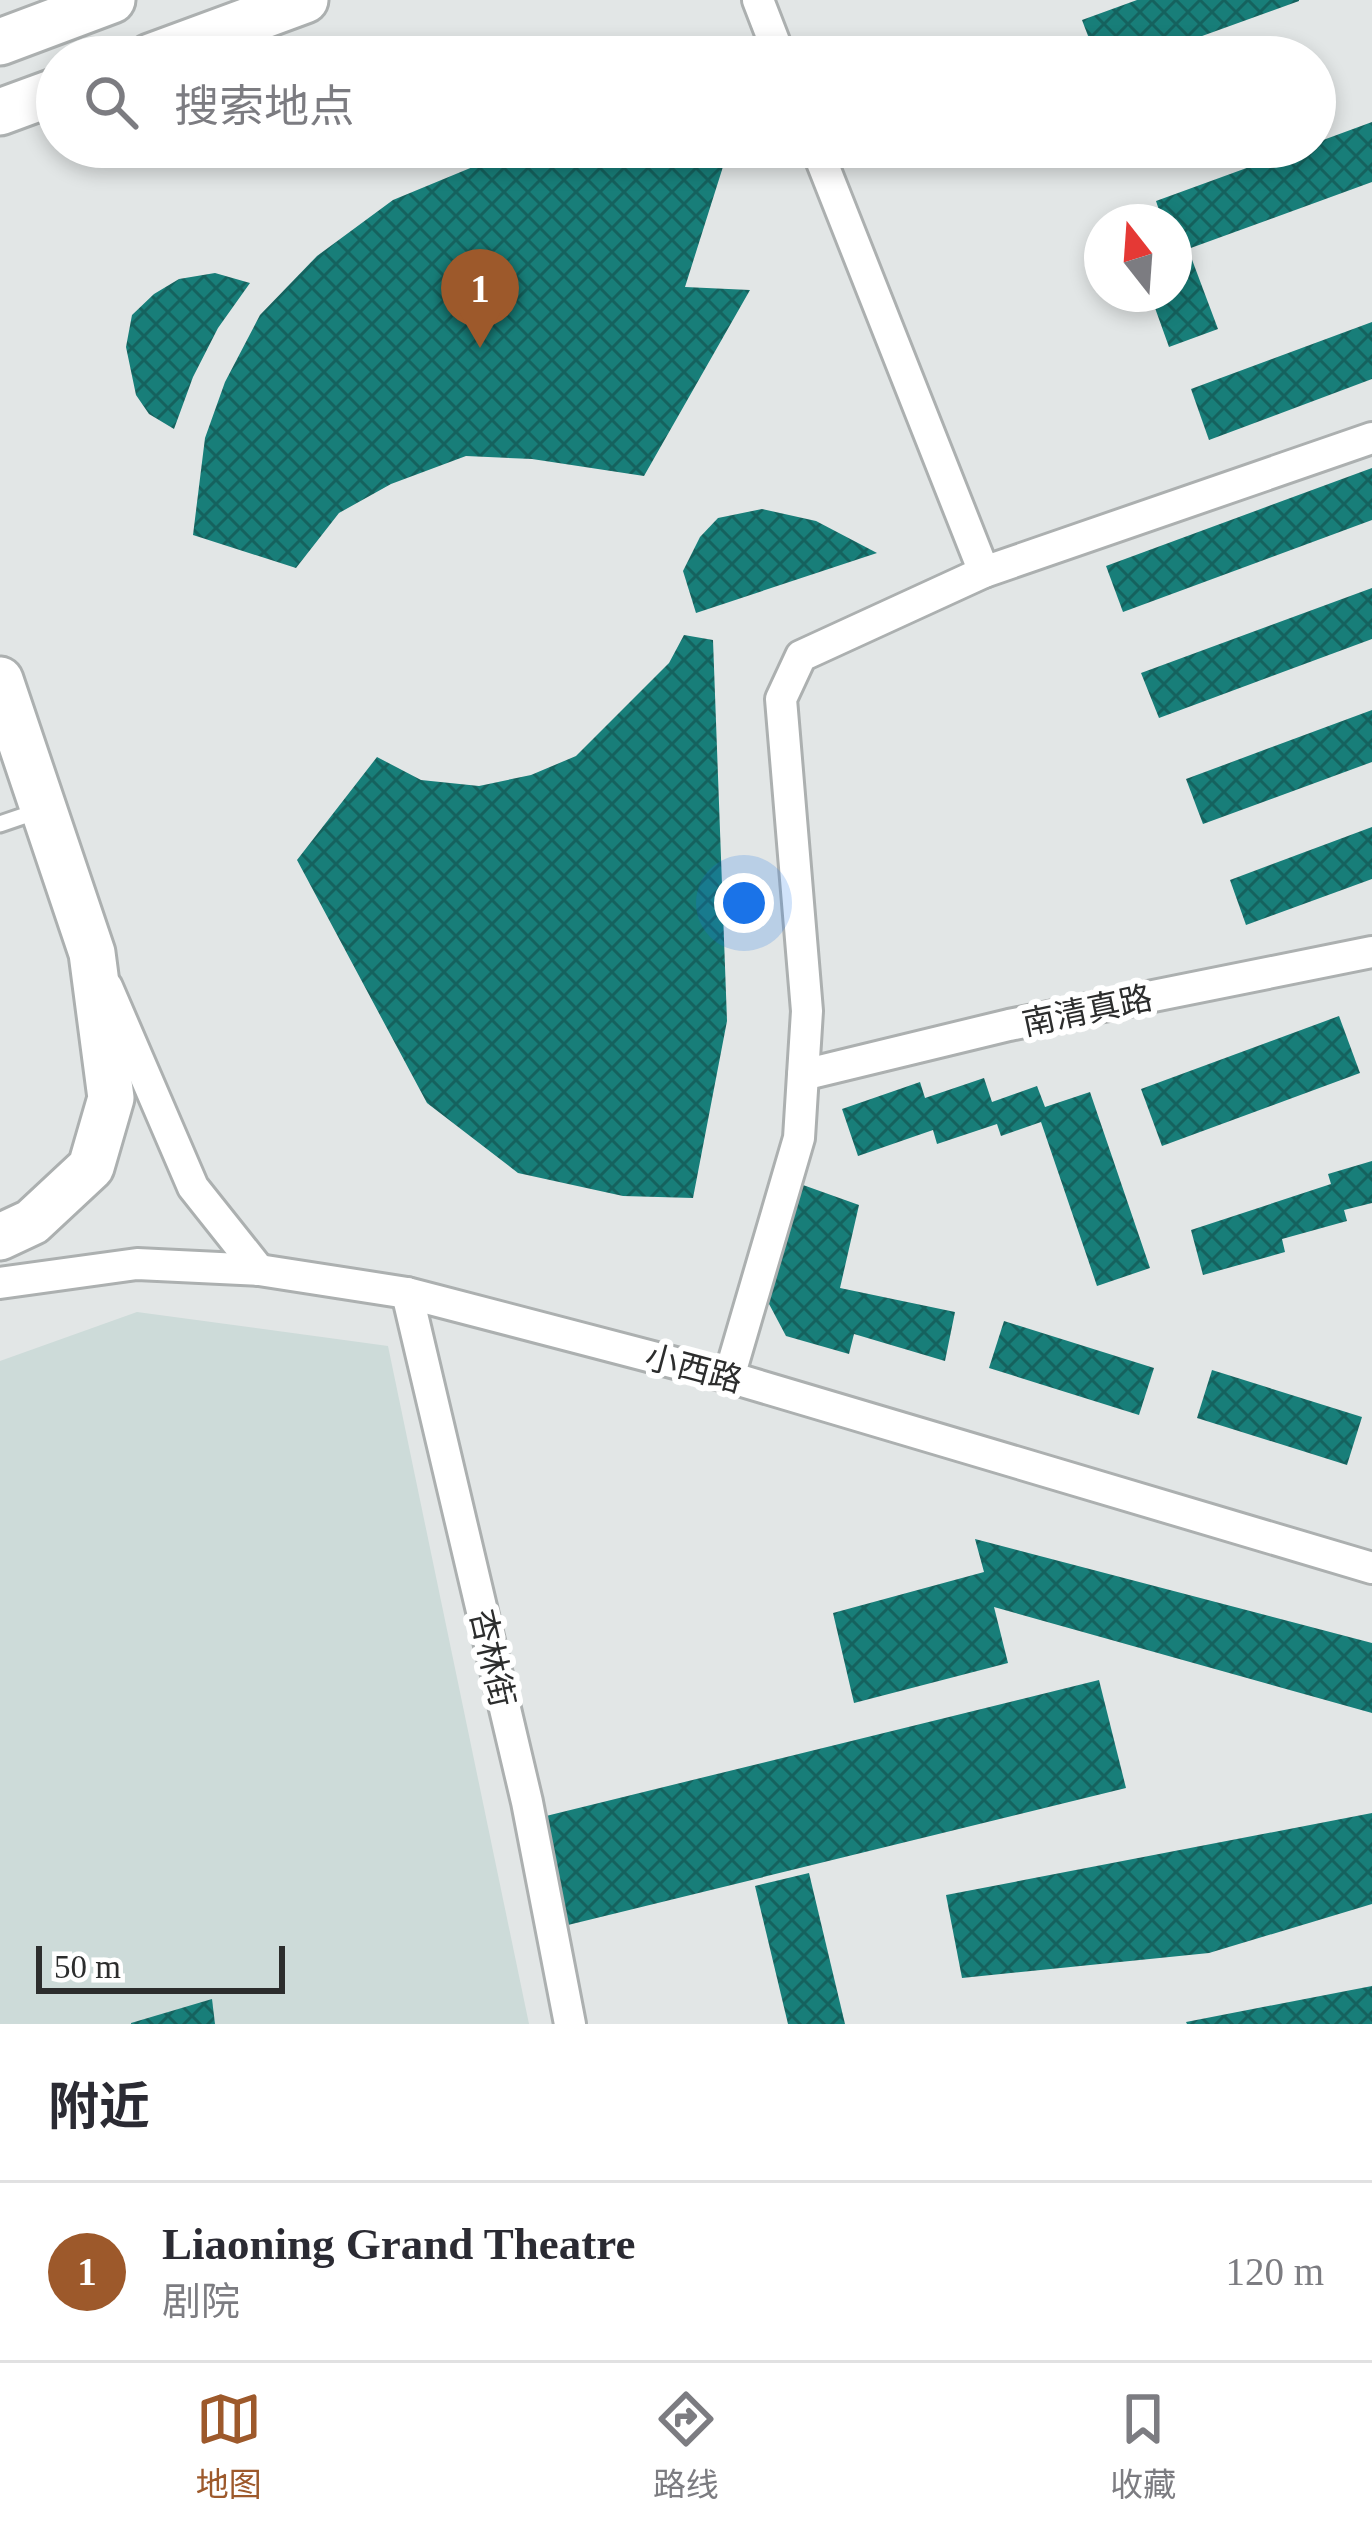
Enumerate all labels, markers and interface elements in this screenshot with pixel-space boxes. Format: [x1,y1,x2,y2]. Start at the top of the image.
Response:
search box [36,36,1336,168]
icon: search [78,69,144,135]
text: 搜索地点 [174,82,354,132]
north arrow [1084,204,1192,312]
pin: 1 [441,249,519,348]
your location [714,873,774,933]
street label: 南清真路 [1019,980,1156,1042]
street label: 小西路 [641,1339,746,1399]
street label: 杏林街 [463,1606,521,1711]
scale bar [36,1940,285,1993]
text: 50 m [54,1949,121,1985]
text: 附近 [48,2079,150,2135]
text: Liaoning Grand Theatre [162,2219,635,2269]
text: 1 [77,2250,97,2293]
text: 120 m [1225,2250,1324,2293]
text: 剧院 [162,2280,240,2323]
tab: 地图 [196,2386,262,2506]
tab: 路线 [653,2386,719,2506]
tab: 收藏 [1110,2386,1176,2506]

